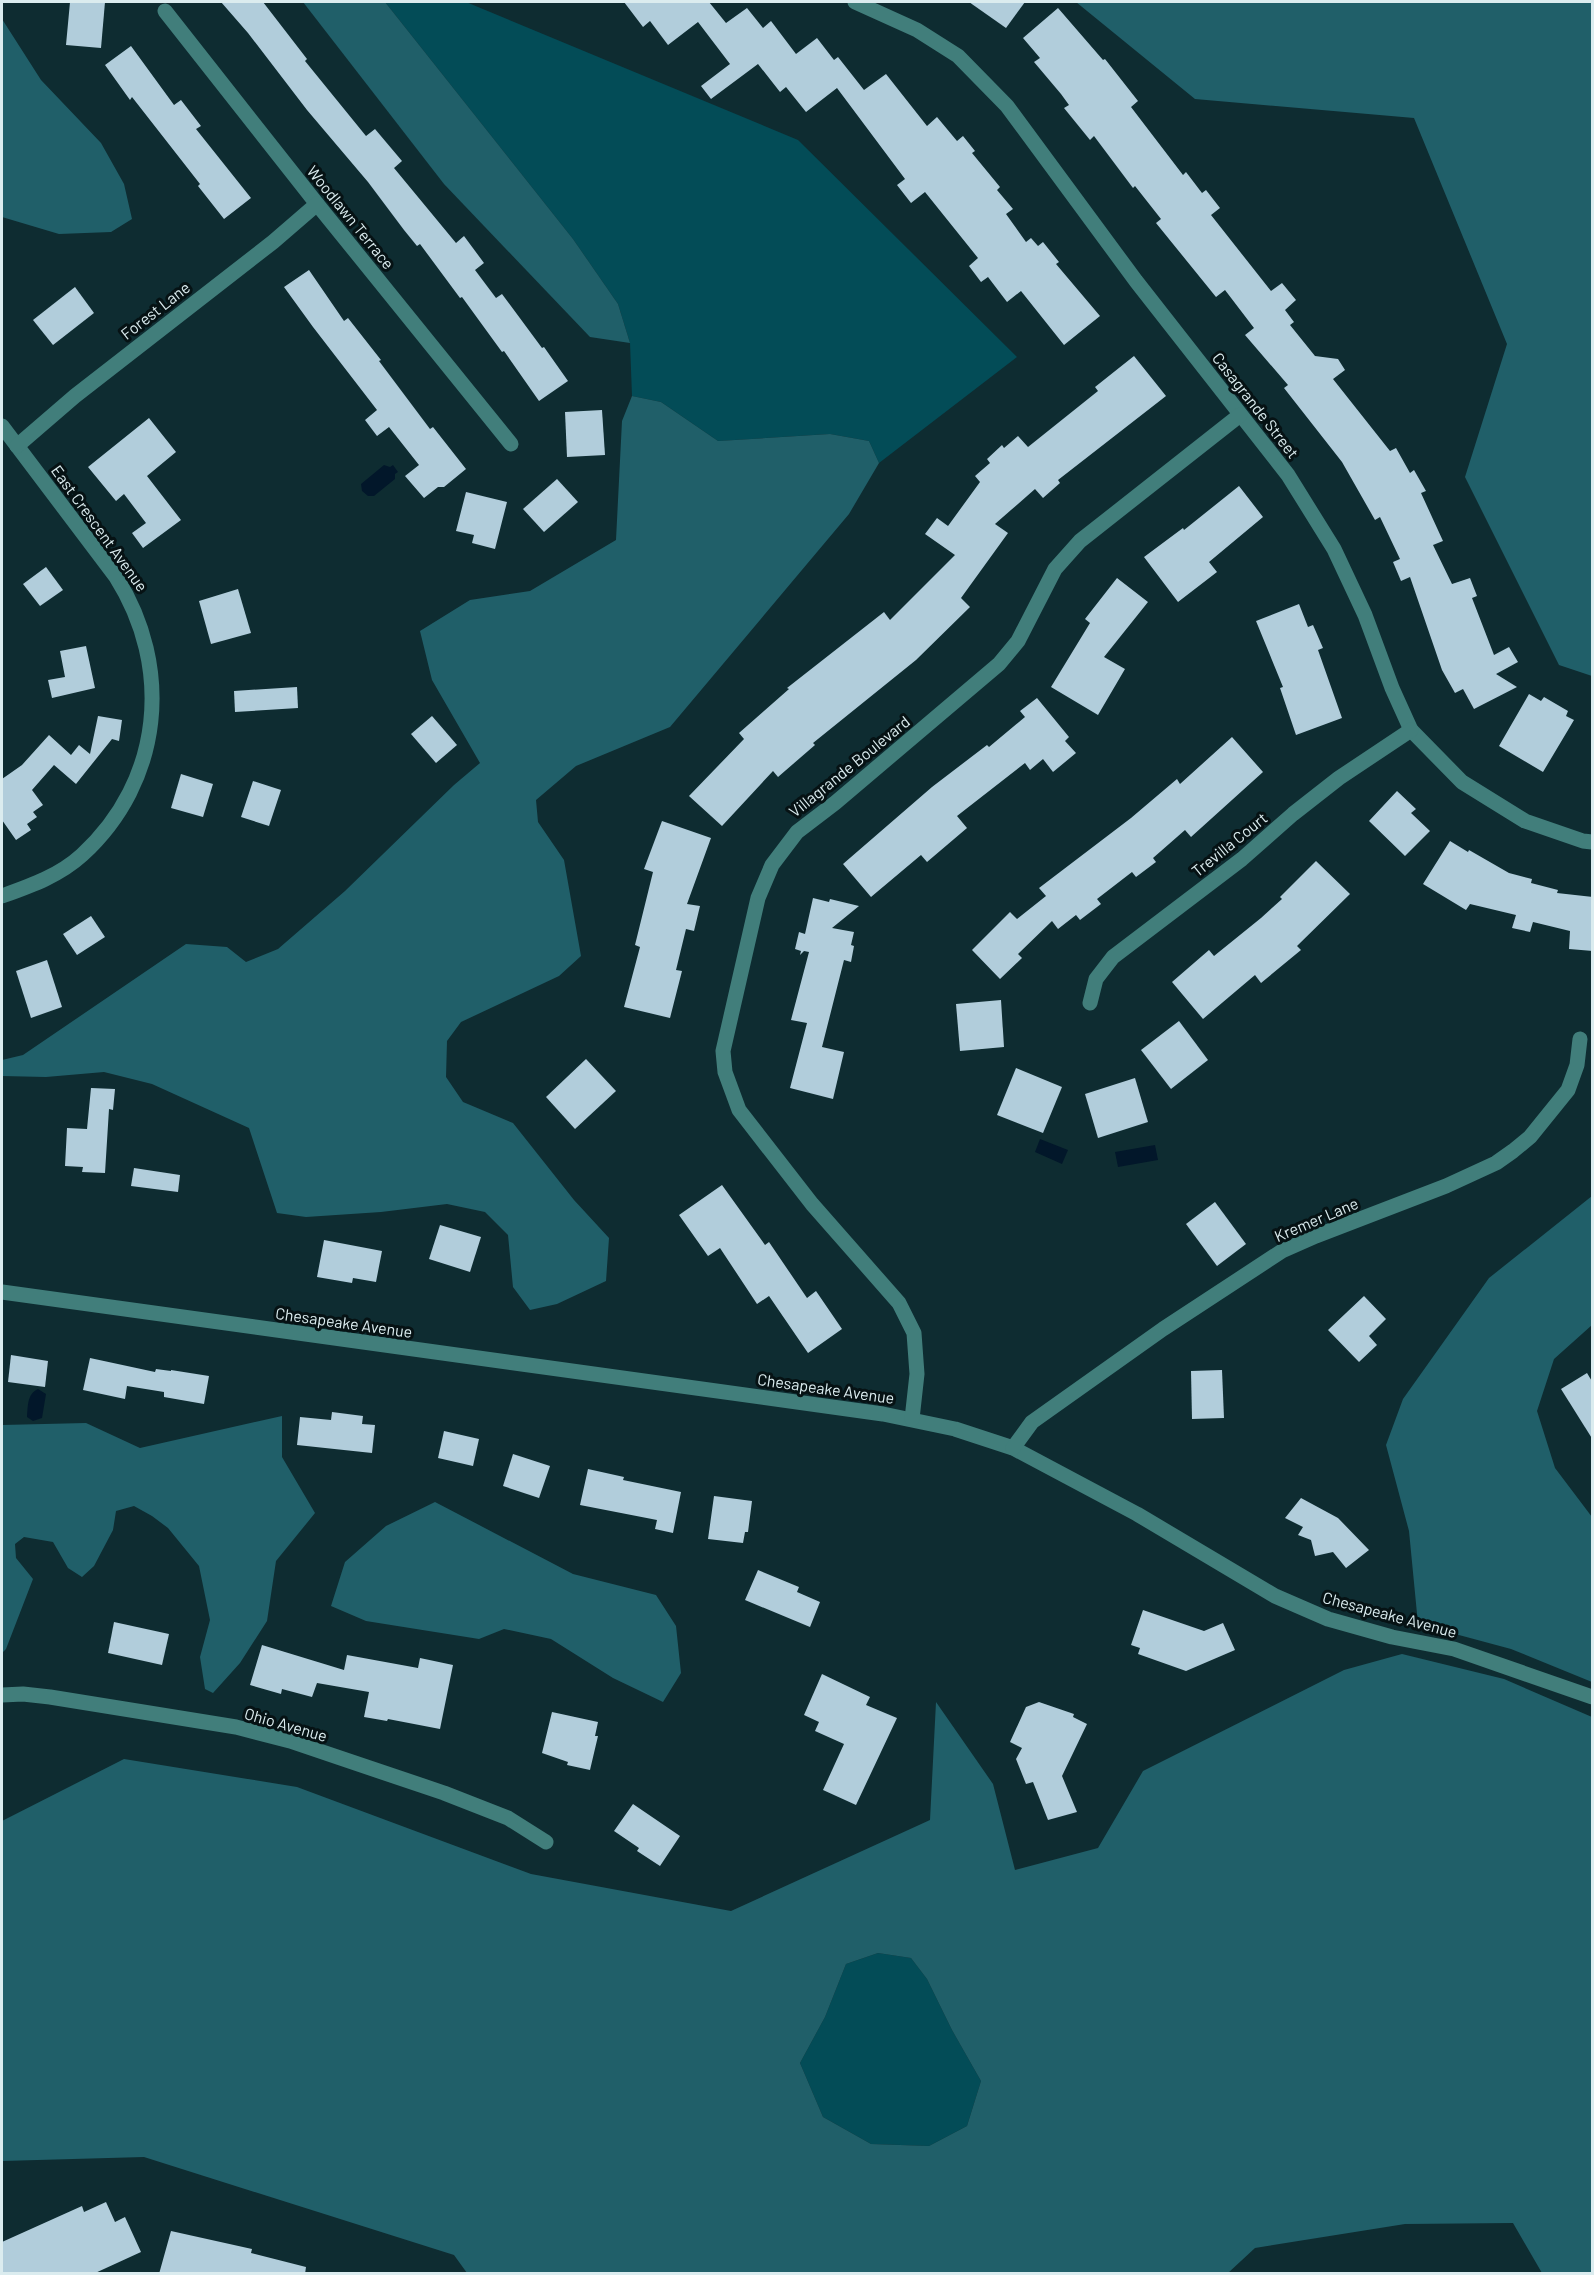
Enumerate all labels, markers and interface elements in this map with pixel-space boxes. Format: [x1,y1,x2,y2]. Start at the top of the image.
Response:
street label: Woodlawn Terrace [303,161,399,273]
street label: Forest Lane [117,277,193,343]
street label: Casagrande Street [1209,348,1303,462]
street label: East Crescent Avenue [48,461,152,595]
street label: Villagrande Boulevard [785,711,913,821]
street label: Trevilla Court [1187,808,1271,880]
street label: Kremer Lane [1271,1193,1361,1245]
street label: Chesapeake Avenue [274,1303,414,1341]
street label: Chesapeake Avenue [756,1369,896,1407]
street label: Chesapeake Avenue [1321,1587,1459,1641]
street label: Ohio Avenue [242,1703,330,1745]

